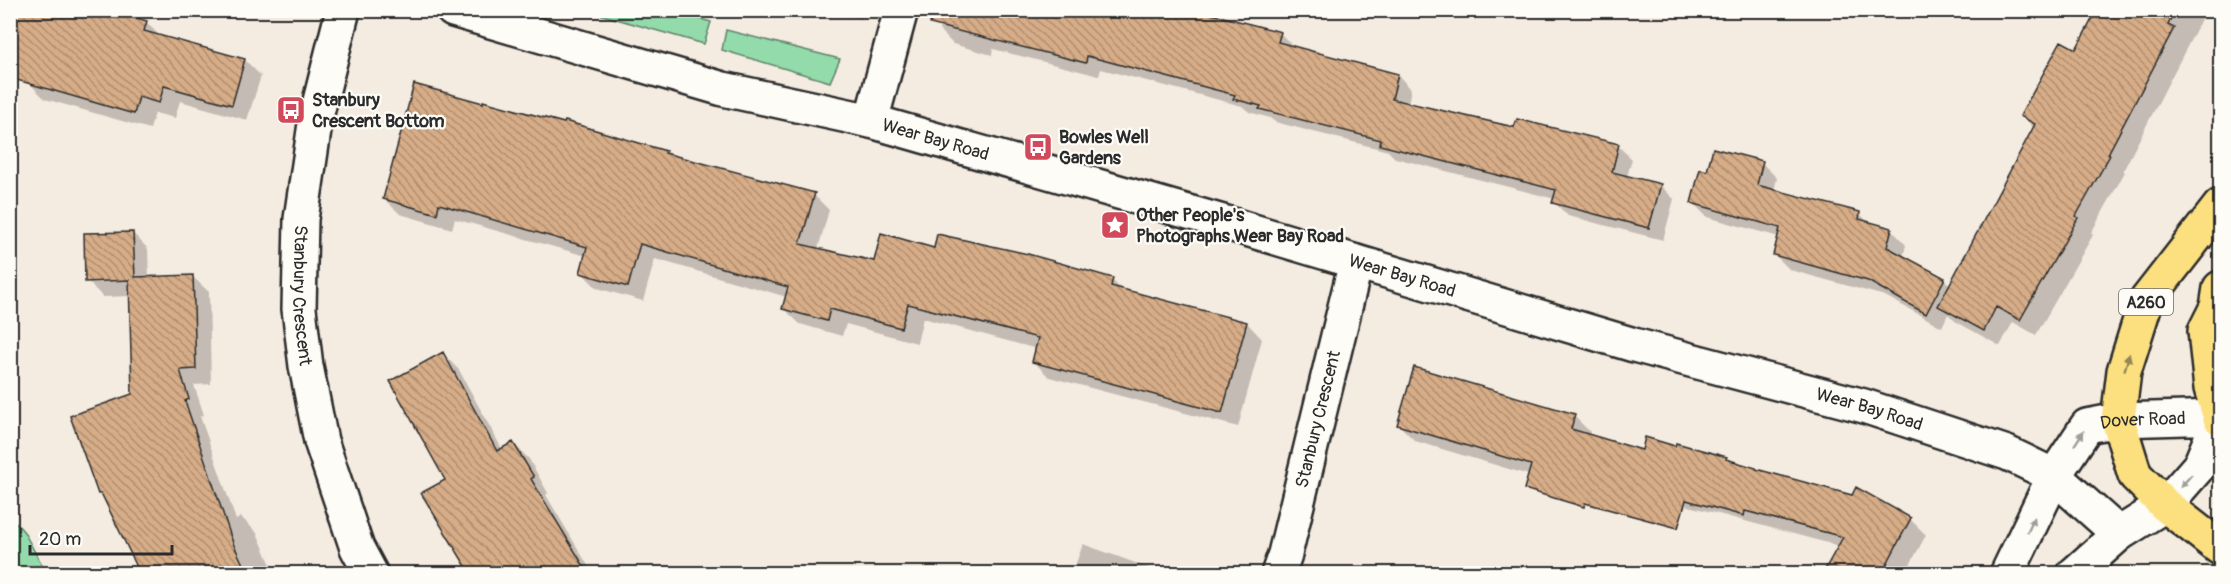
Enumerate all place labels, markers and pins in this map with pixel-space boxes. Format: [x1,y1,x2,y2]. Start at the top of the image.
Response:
place label: Stanbury Crescent Bottom [312,89,444,133]
bus stop icon: Stanbury Crescent Bottom [275,94,307,126]
place label: Bowles Well Gardens [1059,126,1149,170]
bus stop icon: Bowles Well Gardens [1022,131,1054,163]
place label: Other People's Photographs Wear Bay Road [1136,204,1344,248]
place icon: Other People's Photographs Wear Bay Road [1099,209,1131,241]

